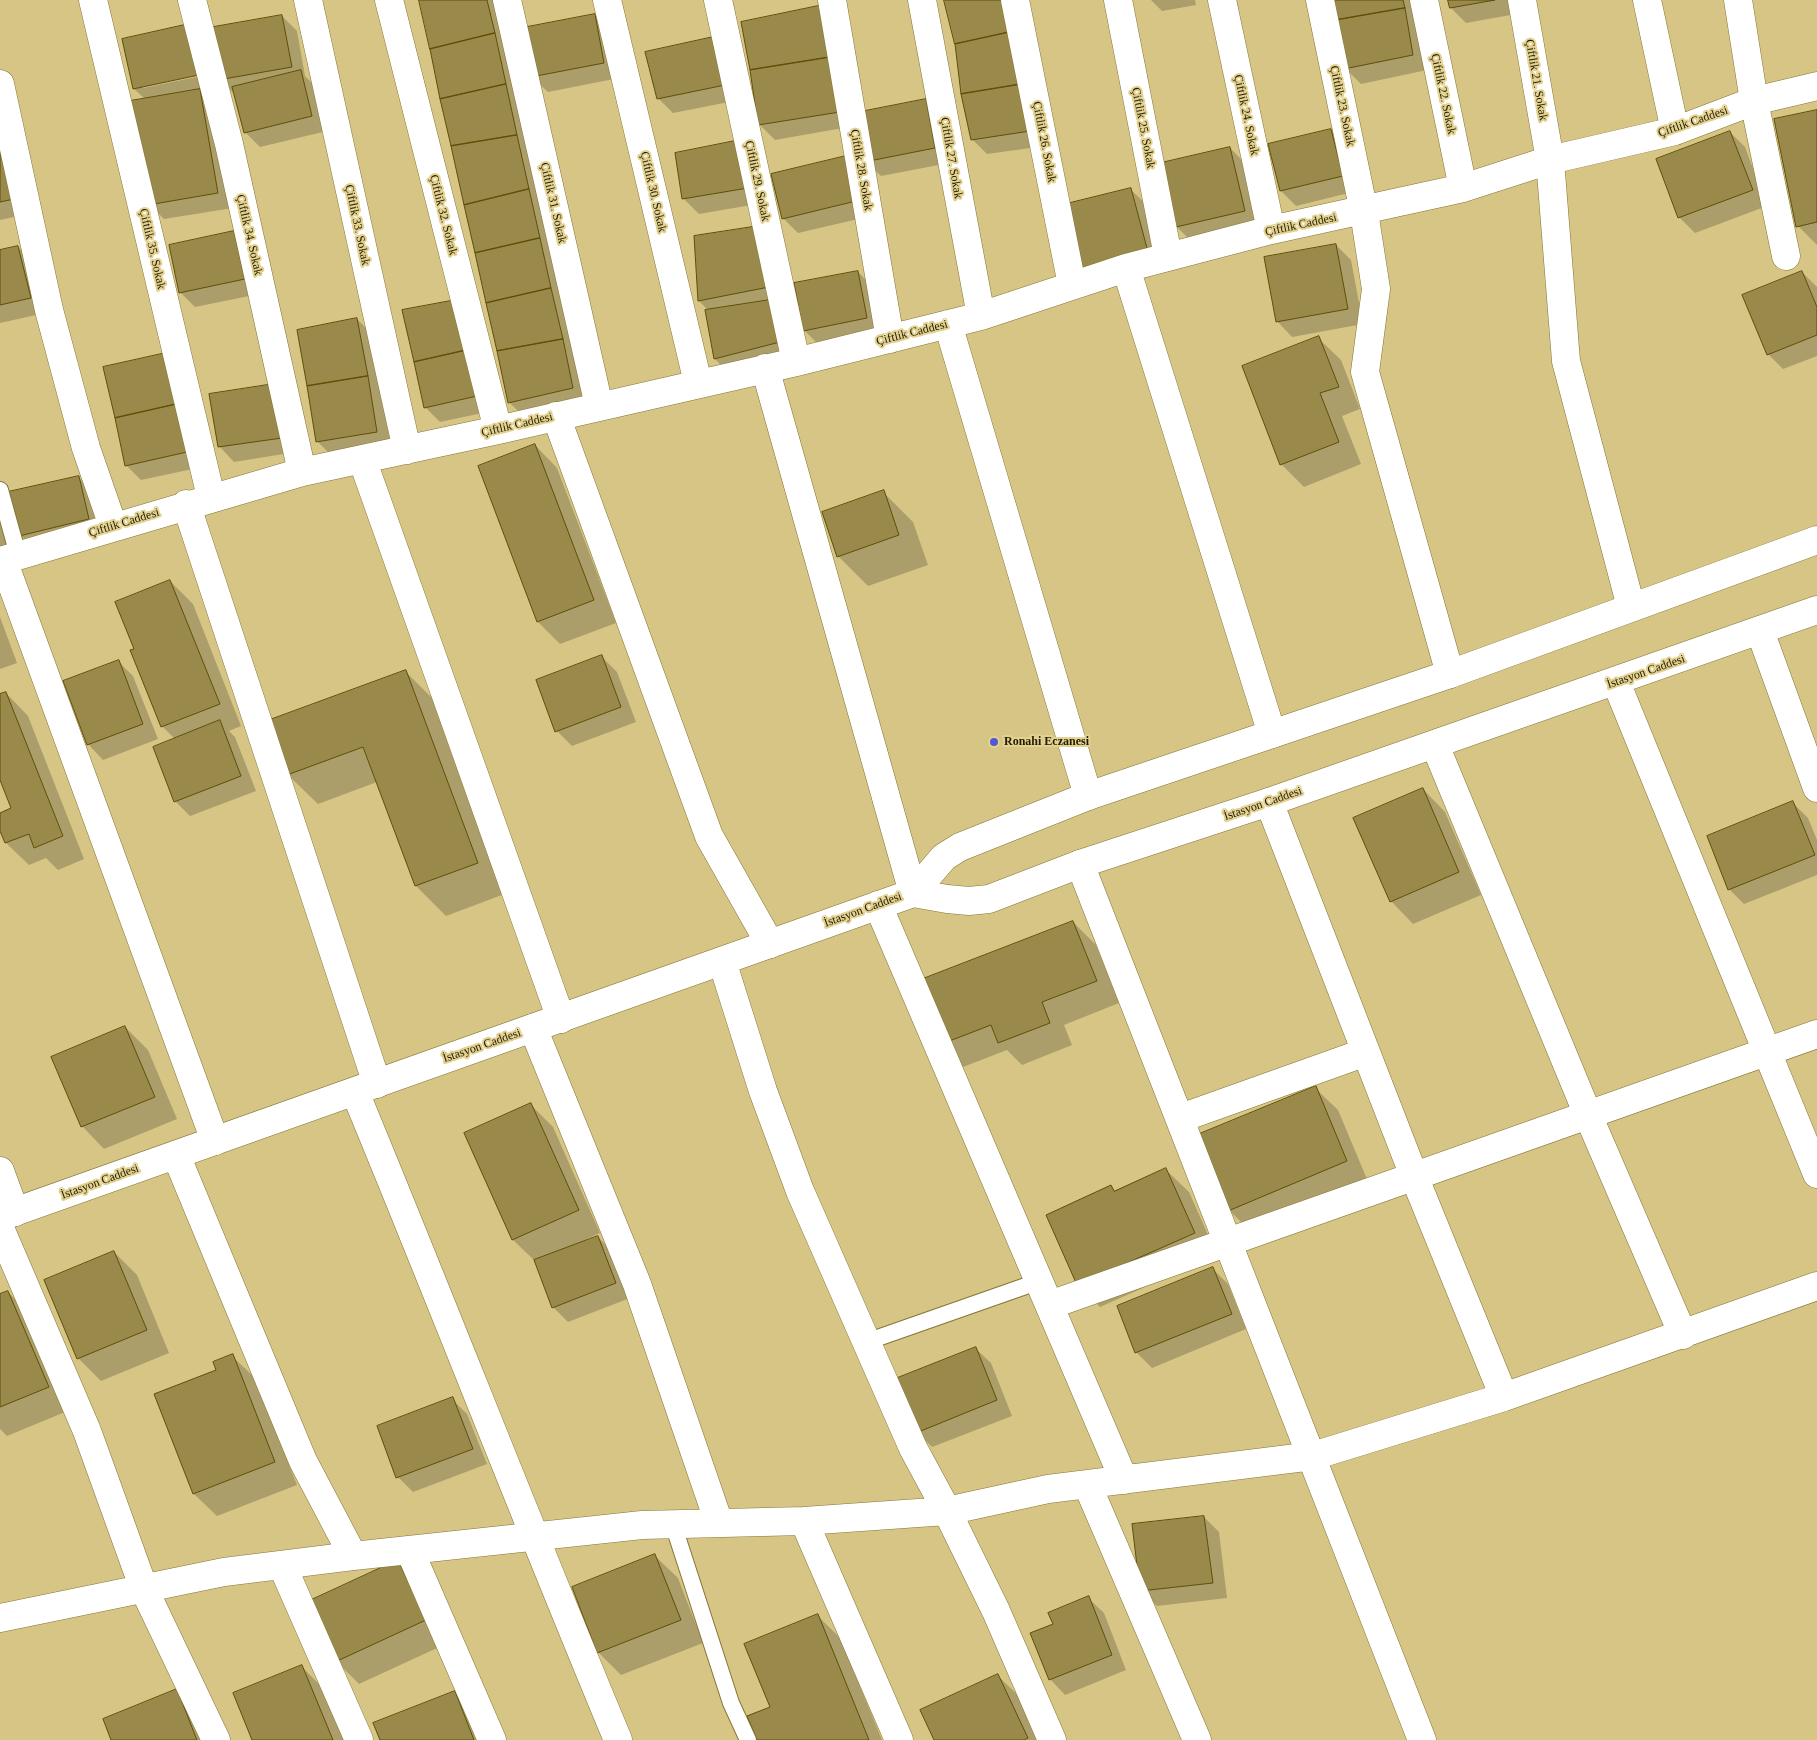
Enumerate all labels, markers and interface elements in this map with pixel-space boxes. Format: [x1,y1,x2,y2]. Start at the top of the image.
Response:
street label: Çiftlik 21. Sokak [1522,38,1550,122]
street label: Çiftlik 22. Sokak [1427,52,1459,136]
street label: Çiftlik 23. Sokak [1326,64,1358,148]
street label: Çiftlik 24. Sokak [1230,73,1262,157]
street label: Çiftlik 25. Sokak [1128,86,1158,170]
street label: Çiftlik 26. Sokak [1029,100,1059,184]
street label: Çiftlik Caddesi [1656,103,1730,141]
street label: Çiftlik 27. Sokak [937,116,965,200]
street label: Çiftlik 28. Sokak [847,128,875,212]
street label: Çiftlik 29. Sokak [741,139,773,223]
street label: Çiftlik 30. Sokak [637,150,669,234]
street label: Çiftlik 31. Sokak [537,161,569,245]
street label: Çiftlik 32. Sokak [426,173,460,257]
street label: Çiftlik 33. Sokak [341,183,373,267]
street label: Çiftlik 34. Sokak [233,193,265,277]
street label: Çiftlik 35. Sokak [136,207,168,291]
street label: Çiftlik Caddesi [1264,210,1338,240]
street label: Çiftlik Caddesi [875,317,949,349]
street label: Çiftlik Caddesi [480,410,554,440]
street label: Çiftlik Caddesi [87,505,161,541]
street label: İstasyon Caddesi [1605,652,1687,692]
place label: Ronahi Eczanesi [1004,735,1089,749]
marker: Ronahi Eczanesi [988,736,1000,748]
street label: İstasyon Caddesi [1222,784,1304,824]
street label: İstasyon Caddesi [822,889,904,931]
street label: İstasyon Caddesi [441,1026,523,1066]
street label: İstasyon Caddesi [59,1161,141,1203]

